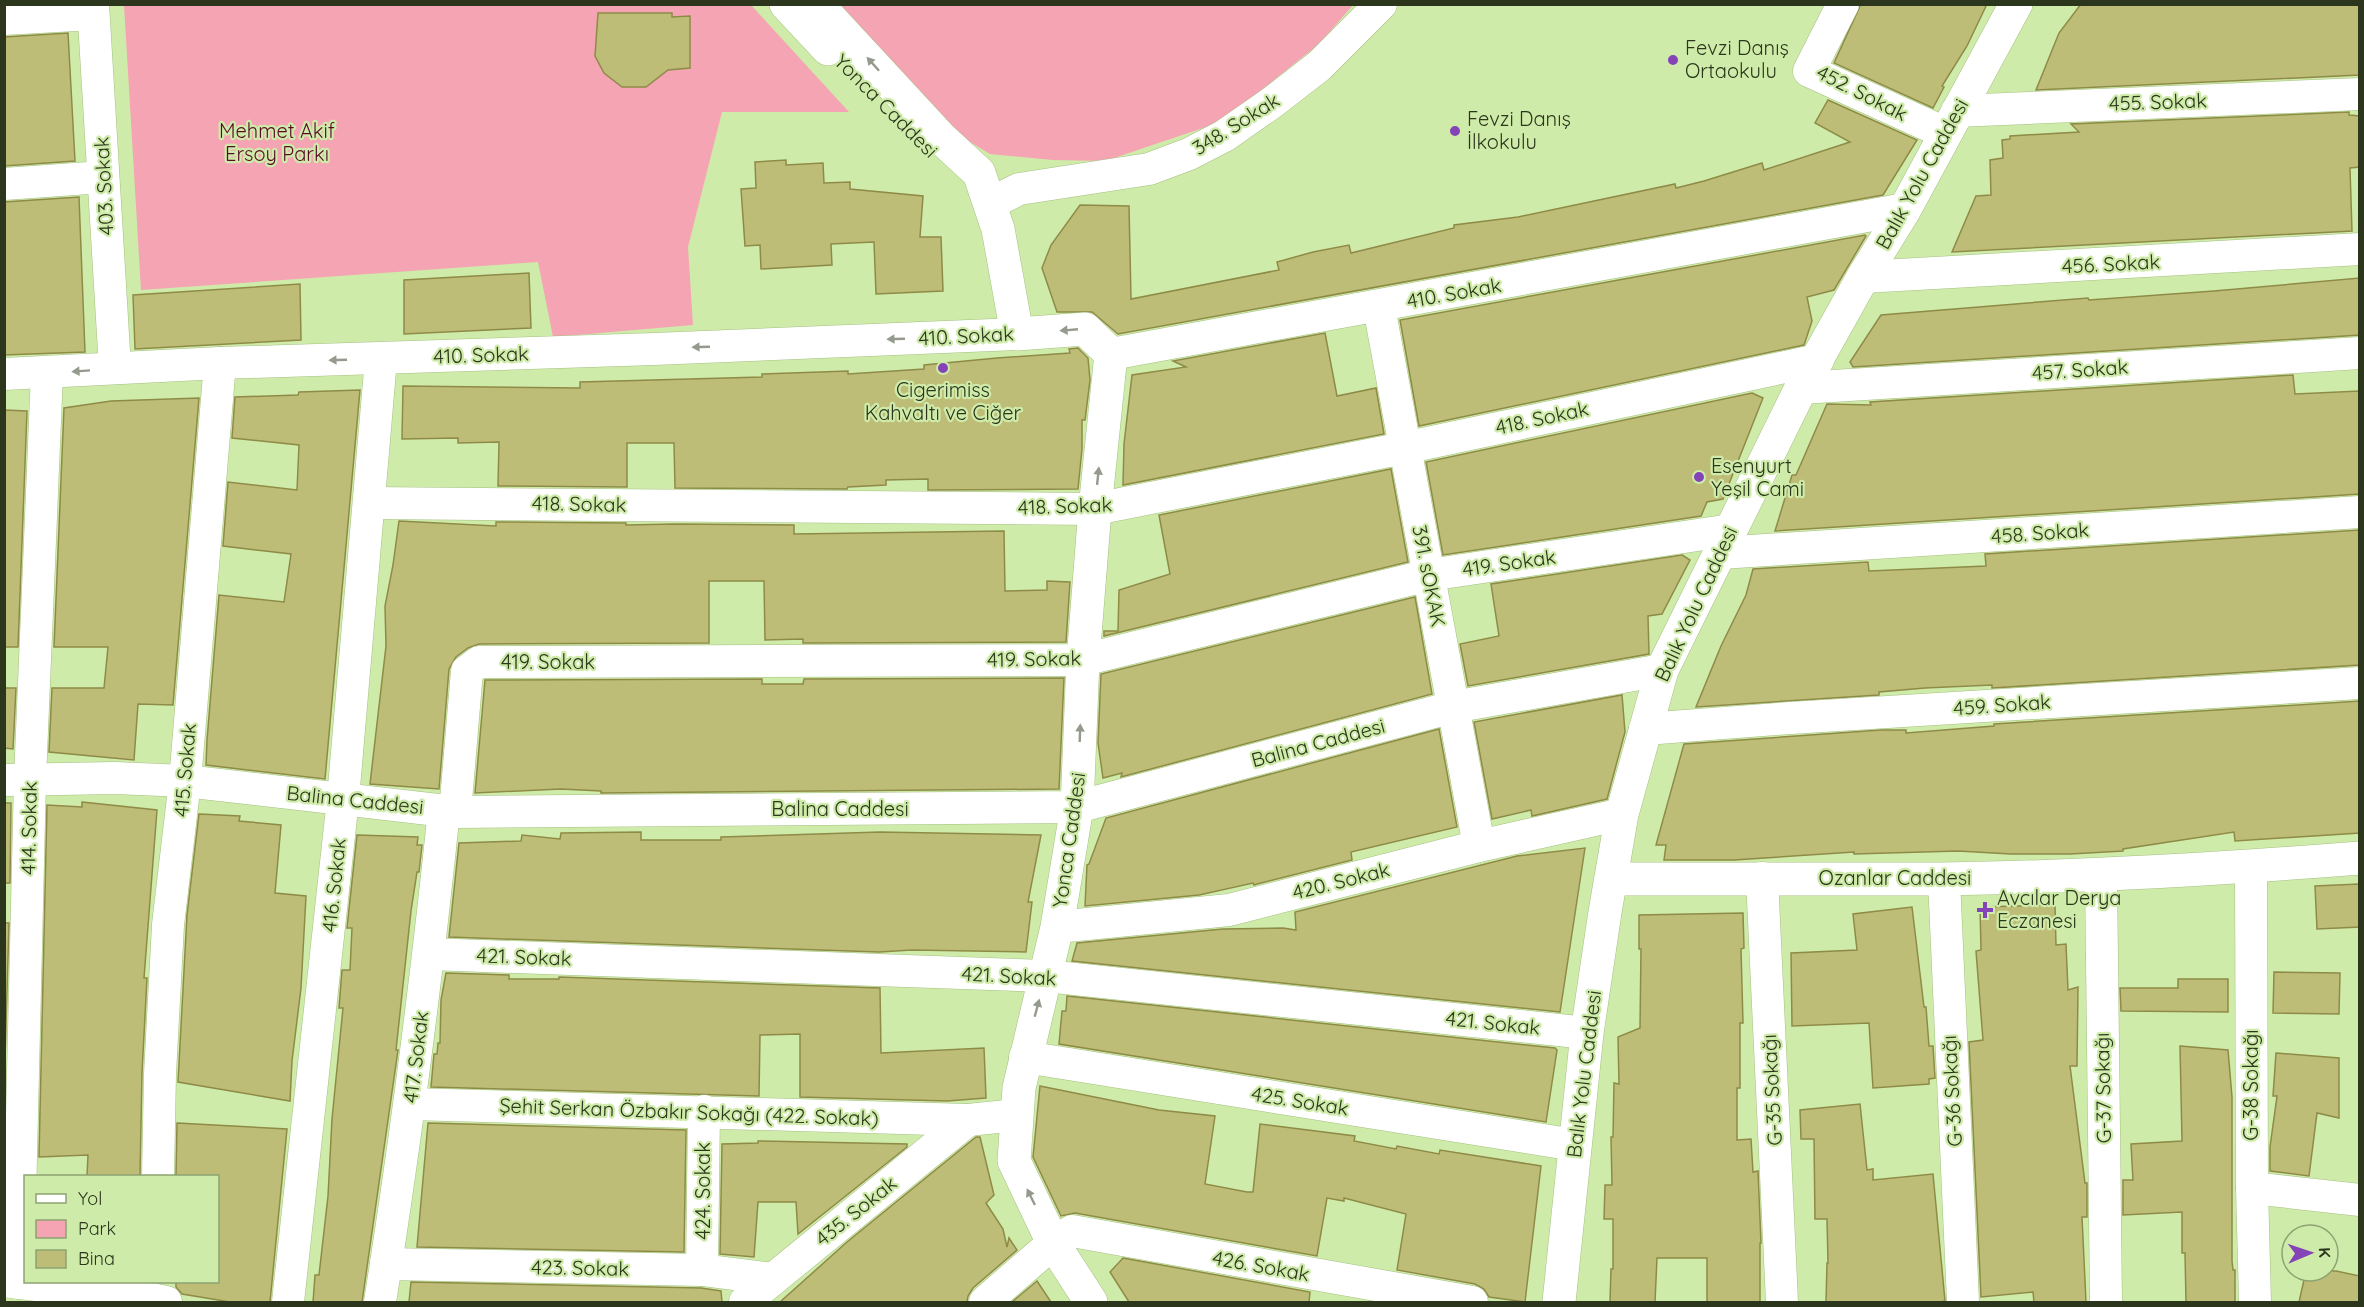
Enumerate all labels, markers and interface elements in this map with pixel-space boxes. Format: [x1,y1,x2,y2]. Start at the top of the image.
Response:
place label: Fevzi Danış Ortaokulu [1685,35,1789,83]
street label: Yonca Caddesi [829,49,943,163]
marker: Fevzi Danış Ortaokulu [1666,53,1680,67]
one-way arrow [866,56,880,71]
street label: 452. Sokak [1813,59,1912,126]
street label: 348. Sokak [1188,87,1284,160]
street label: 455. Sokak [2109,87,2207,116]
street label: Balık Yolu Caddesi [1870,94,1973,253]
place label: Fevzi Danış İlkokulu [1467,106,1571,154]
park label: Mehmet Akif Ersoy Parkı [219,118,335,166]
marker: Fevzi Danış İlkokulu [1448,124,1462,138]
street label: 403. Sokak [88,136,119,236]
street label: 456. Sokak [2061,248,2161,279]
street label: 410. Sokak [1405,272,1503,313]
street label: 410. Sokak [918,321,1014,350]
one-way arrow [1060,325,1079,335]
one-way arrow [886,335,905,344]
street label: 410. Sokak [433,340,529,369]
one-way arrow [692,342,711,351]
street label: 457. Sokak [2031,354,2129,385]
one-way arrow [329,355,348,365]
marker: Cigerimiss Kahvaltı ve Ciğer [936,361,950,375]
one-way arrow [71,366,90,375]
place label: Cigerimiss Kahvaltı ve Ciğer [865,377,1022,425]
street label: 418. Sokak [1493,395,1591,440]
place label: Esenyurt Yeşil Cami [1711,453,1804,501]
one-way arrow [1093,467,1103,486]
marker: Esenyurt Yeşil Cami [1692,470,1706,484]
street label: 418. Sokak [532,490,626,517]
street label: 418. Sokak [1017,491,1113,520]
street label: 458. Sokak [1990,517,2090,548]
street label: Balık Yolu Caddesi [1649,522,1742,685]
street label: 391. sOKAK [1407,523,1452,629]
street label: 419. Sokak [1461,544,1557,581]
street label: 419. Sokak [987,645,1081,672]
street label: 419. Sokak [501,649,595,674]
street label: 459. Sokak [1952,689,2052,720]
street label: Balina Caddesi [1248,713,1388,772]
street label: 415. Sokak [168,722,201,818]
one-way arrow [1076,724,1085,743]
street label: Yonca Caddesi [1047,771,1090,909]
street label: Balina Caddesi [285,780,425,819]
street label: 414. Sokak [15,781,42,875]
street label: Balina Caddesi [771,796,909,821]
street label: 416. Sokak [316,837,351,933]
street label: 420. Sokak [1290,856,1392,905]
street label: Ozanlar Caddesi [1819,865,1971,890]
place label: Avcılar Derya Eczanesi [1997,885,2121,933]
marker: Avcılar Derya Eczanesi [1978,903,1992,917]
street label: 421. Sokak [476,942,572,971]
street label: 421. Sokak [961,961,1057,990]
street label: Balık Yolu Caddesi [1561,989,1606,1159]
one-way arrow [1033,999,1043,1018]
street label: 421. Sokak [1445,1005,1542,1040]
street label: 417. Sokak [397,1009,434,1104]
street label: G-38 Sokağı [2238,1029,2263,1141]
street label: G-37 Sokağı [2089,1032,2116,1144]
street label: G-35 Sokağı [1756,1034,1787,1146]
street label: G-36 Sokağı [1936,1035,1967,1147]
street label: 425. Sokak [1250,1081,1350,1121]
street label: Şehit Serkan Özbakır Sokağı (422. Sokak) [499,1092,879,1131]
street label: 424. Sokak [690,1142,715,1240]
street label: 435. Sokak [810,1170,901,1251]
legend [24,1175,219,1283]
text: Yol [78,1187,102,1210]
one-way arrow [1027,1189,1036,1206]
text: Park [78,1217,116,1240]
north arrow [2280,1223,2340,1283]
street label: 426. Sokak [1211,1245,1312,1286]
text: Bina [78,1247,115,1270]
text: K [2315,1247,2335,1258]
street label: 423. Sokak [531,1254,629,1281]

